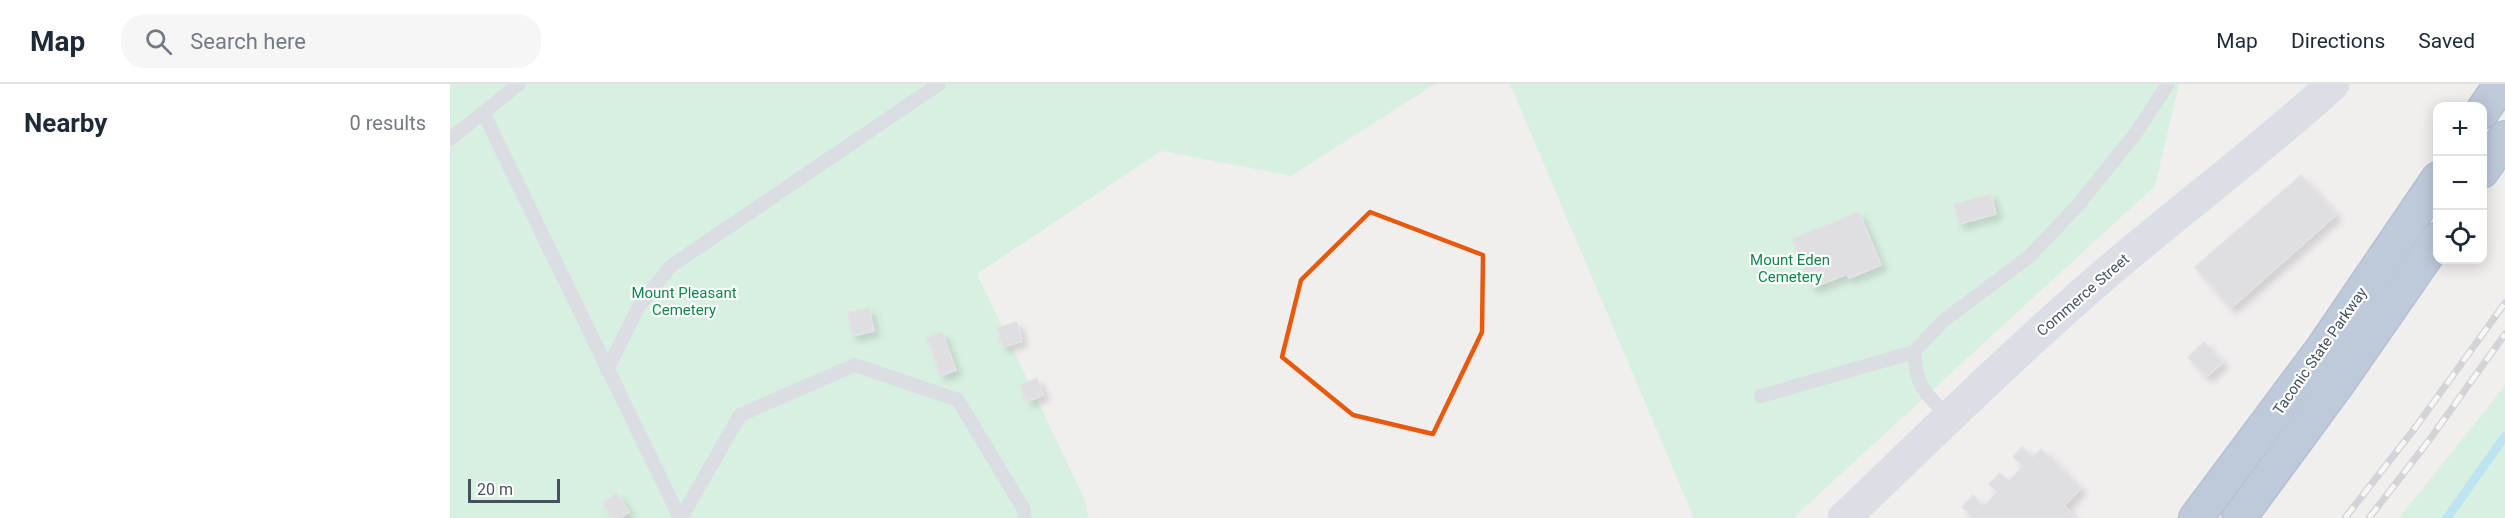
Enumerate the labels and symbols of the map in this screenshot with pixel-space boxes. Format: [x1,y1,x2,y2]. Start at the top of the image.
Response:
street label: Commerce Street [2033,250,2133,340]
park label: Mount Eden Cemetery [1750,251,1830,286]
park label: Mount Pleasant Cemetery [631,284,737,319]
street label: Taconic State Parkway [2269,284,2371,418]
scale bar [468,476,560,504]

